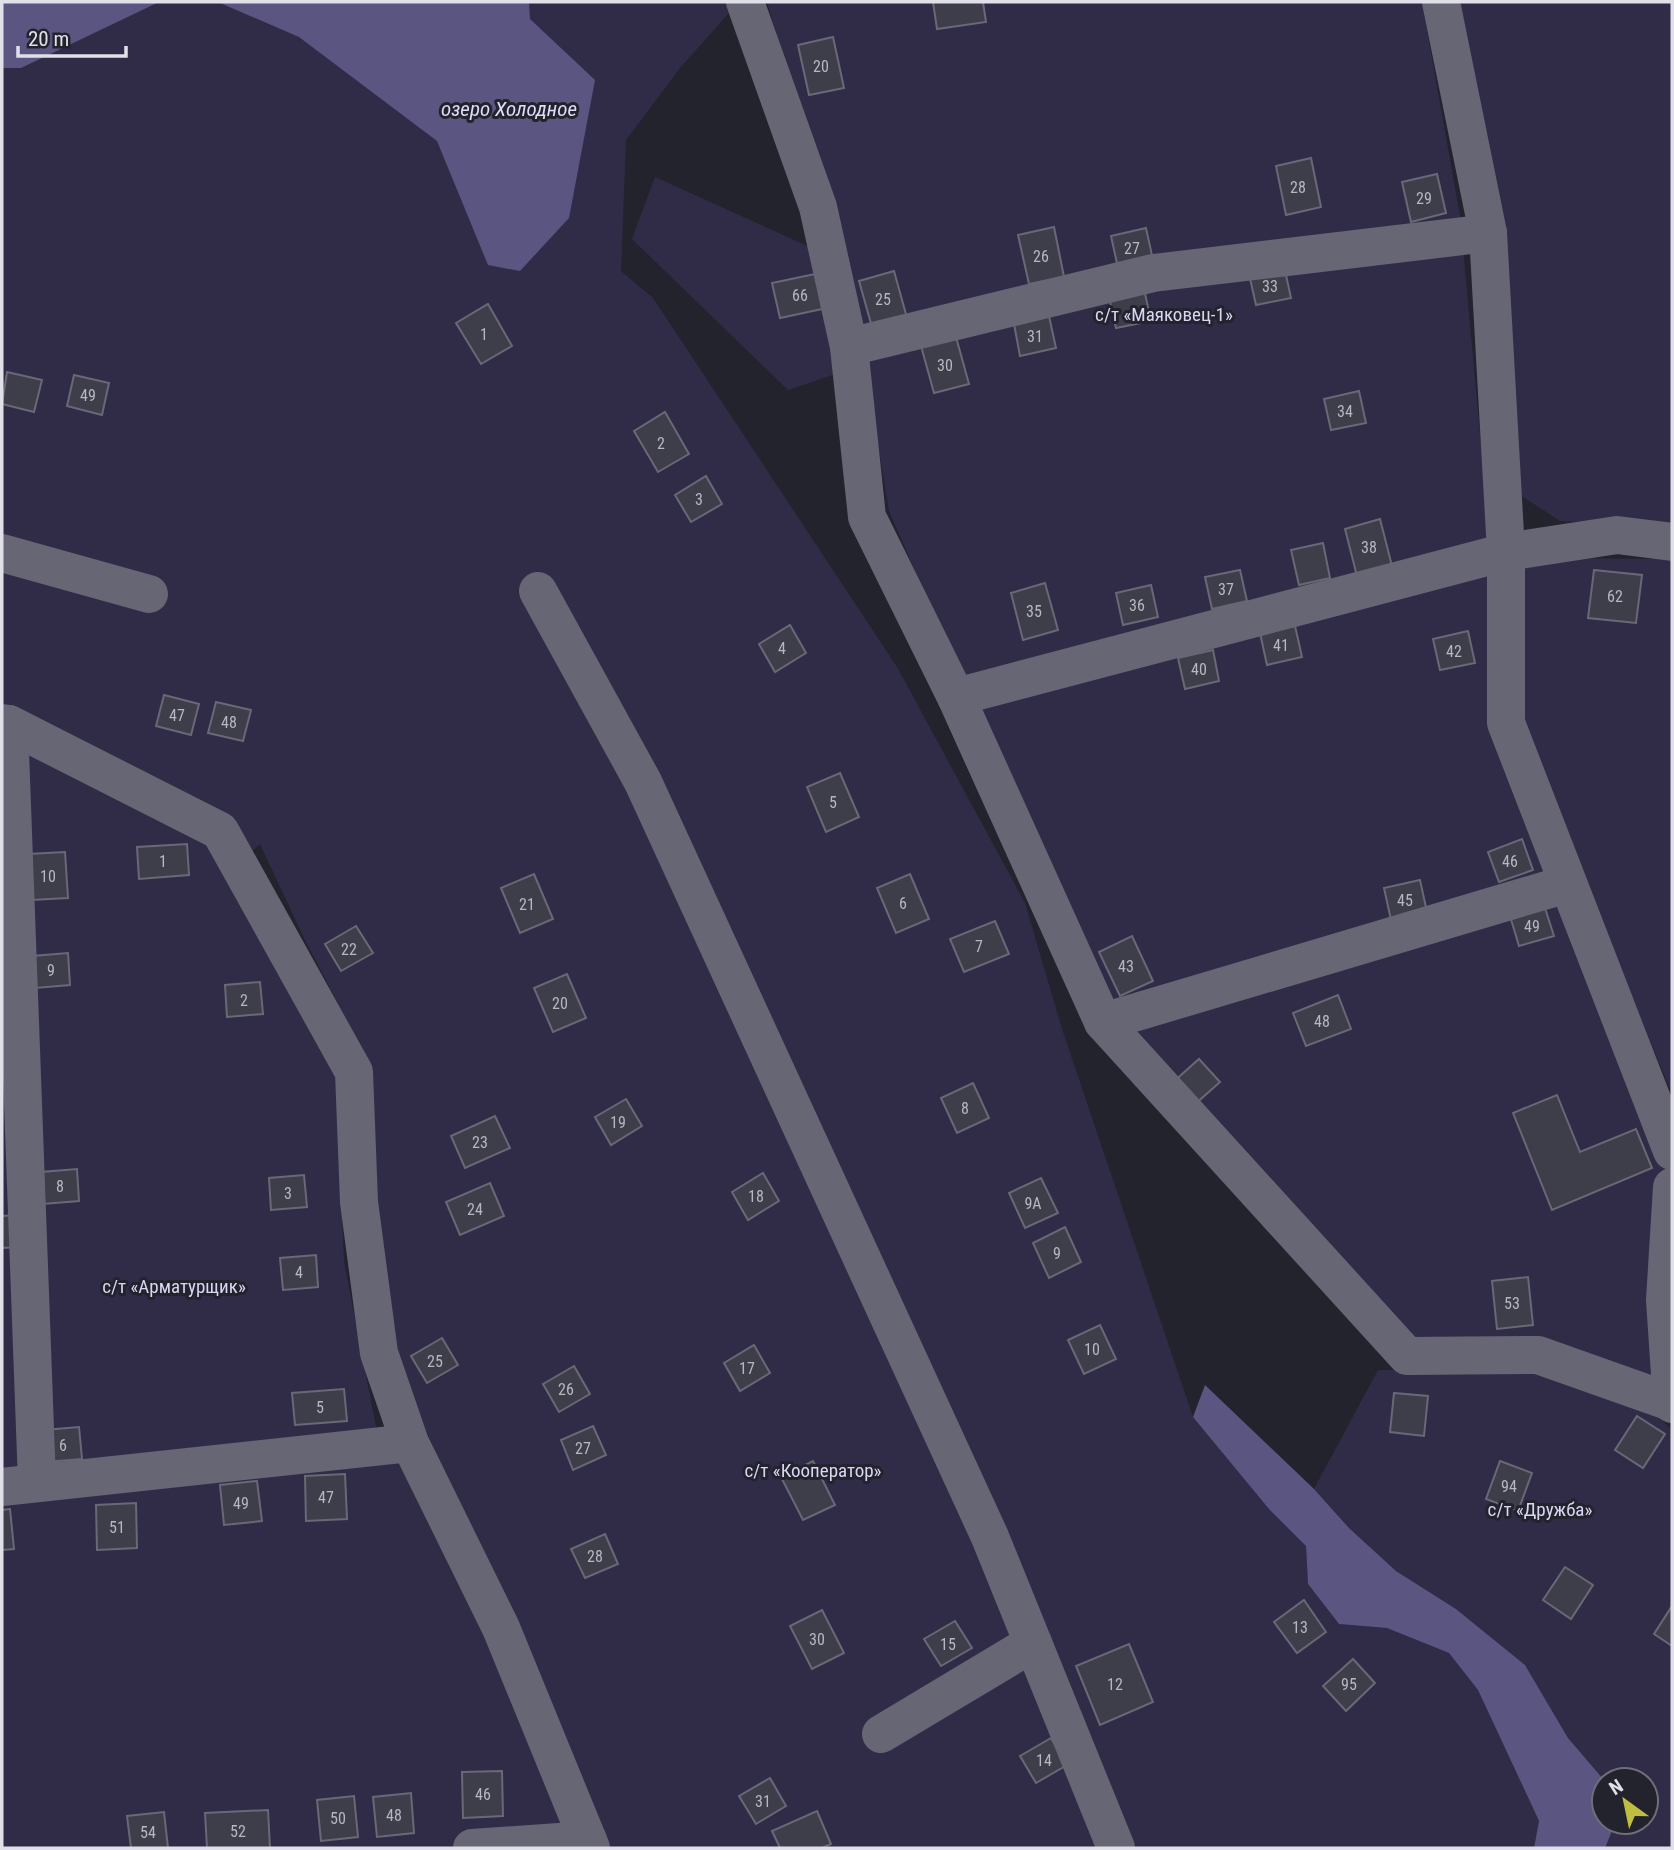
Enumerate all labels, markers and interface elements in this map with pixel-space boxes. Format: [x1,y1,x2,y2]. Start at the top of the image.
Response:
scale bar [18,14,126,58]
text: 20 m [28,27,69,51]
house number: 20 [813,57,829,76]
water label: озеро Холодное [441,97,577,121]
house number: 28 [1290,178,1306,197]
house number: 29 [1416,189,1432,208]
house number: 27 [1124,239,1140,258]
house number: 26 [1033,247,1049,266]
house number: 33 [1262,277,1278,296]
house number: 66 [792,286,808,305]
house number: 25 [875,290,891,309]
park label: с/т «Маяковец-1» [1095,303,1233,326]
house number: 1 [480,325,488,344]
house number: 31 [1027,327,1043,346]
house number: 30 [937,356,953,375]
house number: 49 [80,386,96,405]
house number: 34 [1337,402,1353,421]
house number: 2 [657,434,665,453]
house number: 3 [695,490,703,509]
house number: 38 [1361,538,1377,557]
house number: 37 [1218,580,1234,599]
house number: 62 [1607,587,1623,606]
house number: 36 [1129,596,1145,615]
house number: 35 [1026,602,1042,621]
house number: 41 [1273,636,1289,655]
house number: 4 [778,639,786,658]
house number: 42 [1446,642,1462,661]
house number: 40 [1191,660,1207,679]
house number: 47 [169,706,185,725]
house number: 48 [221,713,237,732]
house number: 5 [829,793,837,812]
house number: 1 [159,852,167,871]
house number: 46 [1502,852,1518,871]
house number: 10 [40,867,56,886]
house number: 45 [1397,891,1413,910]
house number: 6 [899,894,907,913]
house number: 21 [519,895,535,914]
house number: 49 [1524,917,1540,936]
house number: 7 [975,937,983,956]
house number: 22 [341,940,357,959]
house number: 43 [1118,957,1134,976]
house number: 9 [47,961,55,980]
house number: 2 [240,991,248,1010]
house number: 20 [552,994,568,1013]
house number: 48 [1314,1012,1330,1031]
house number: 8 [961,1099,969,1118]
house number: 19 [610,1113,626,1132]
house number: 23 [472,1133,488,1152]
house number: 8 [56,1177,64,1196]
house number: 3 [284,1184,292,1203]
house number: 18 [748,1187,764,1206]
house number: 9А [1024,1194,1042,1213]
house number: 24 [467,1200,483,1219]
house number: 9 [1053,1244,1061,1263]
house number: 4 [295,1263,303,1282]
park label: с/т «Арматурщик» [102,1275,246,1298]
house number: 53 [1504,1294,1520,1313]
house number: 10 [1084,1340,1100,1359]
house number: 25 [427,1352,443,1371]
house number: 17 [739,1359,755,1378]
house number: 26 [558,1380,574,1399]
house number: 5 [316,1398,324,1417]
house number: 6 [59,1436,67,1455]
house number: 27 [575,1439,591,1458]
park label: с/т «Кооператор» [744,1459,882,1482]
house number: 94 [1501,1477,1517,1496]
house number: 47 [318,1488,334,1507]
house number: 49 [233,1494,249,1513]
park label: с/т «Дружба» [1488,1498,1592,1521]
house number: 51 [109,1518,125,1537]
house number: 28 [587,1547,603,1566]
house number: 13 [1292,1618,1308,1637]
house number: 30 [809,1630,825,1649]
house number: 15 [940,1635,956,1654]
house number: 12 [1107,1675,1123,1694]
house number: 95 [1341,1675,1357,1694]
house number: 14 [1036,1751,1052,1770]
north arrow [1590,1766,1660,1836]
text: N [1605,1774,1627,1800]
house number: 46 [475,1785,491,1804]
house number: 31 [755,1792,771,1811]
house number: 48 [386,1806,402,1825]
house number: 50 [330,1809,346,1828]
house number: 52 [230,1822,246,1841]
house number: 54 [140,1823,156,1842]

